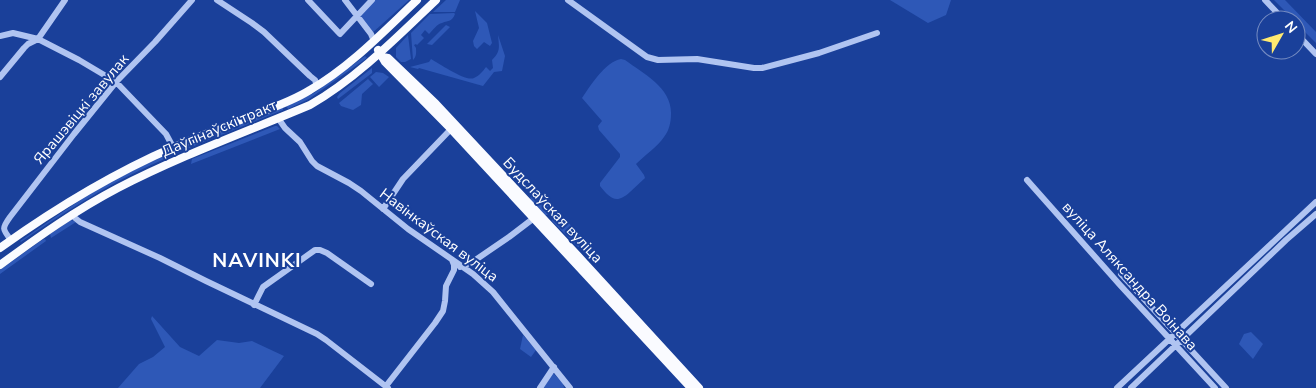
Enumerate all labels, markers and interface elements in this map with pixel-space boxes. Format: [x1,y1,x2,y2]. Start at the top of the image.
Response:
north arrow [1256,10,1306,60]
text: N [1280,17,1301,37]
street label: Ярашэвіцкі завулак [29,50,133,168]
street label: Даўгінаўскі тракт [158,95,280,161]
street label: Будслаўская вуліца [499,153,607,267]
street label: Навінкаўская вуліца [376,184,502,286]
street label: вуліца Аляксандра Воінава [1058,197,1202,355]
district label: NAVINKI [212,247,302,274]

